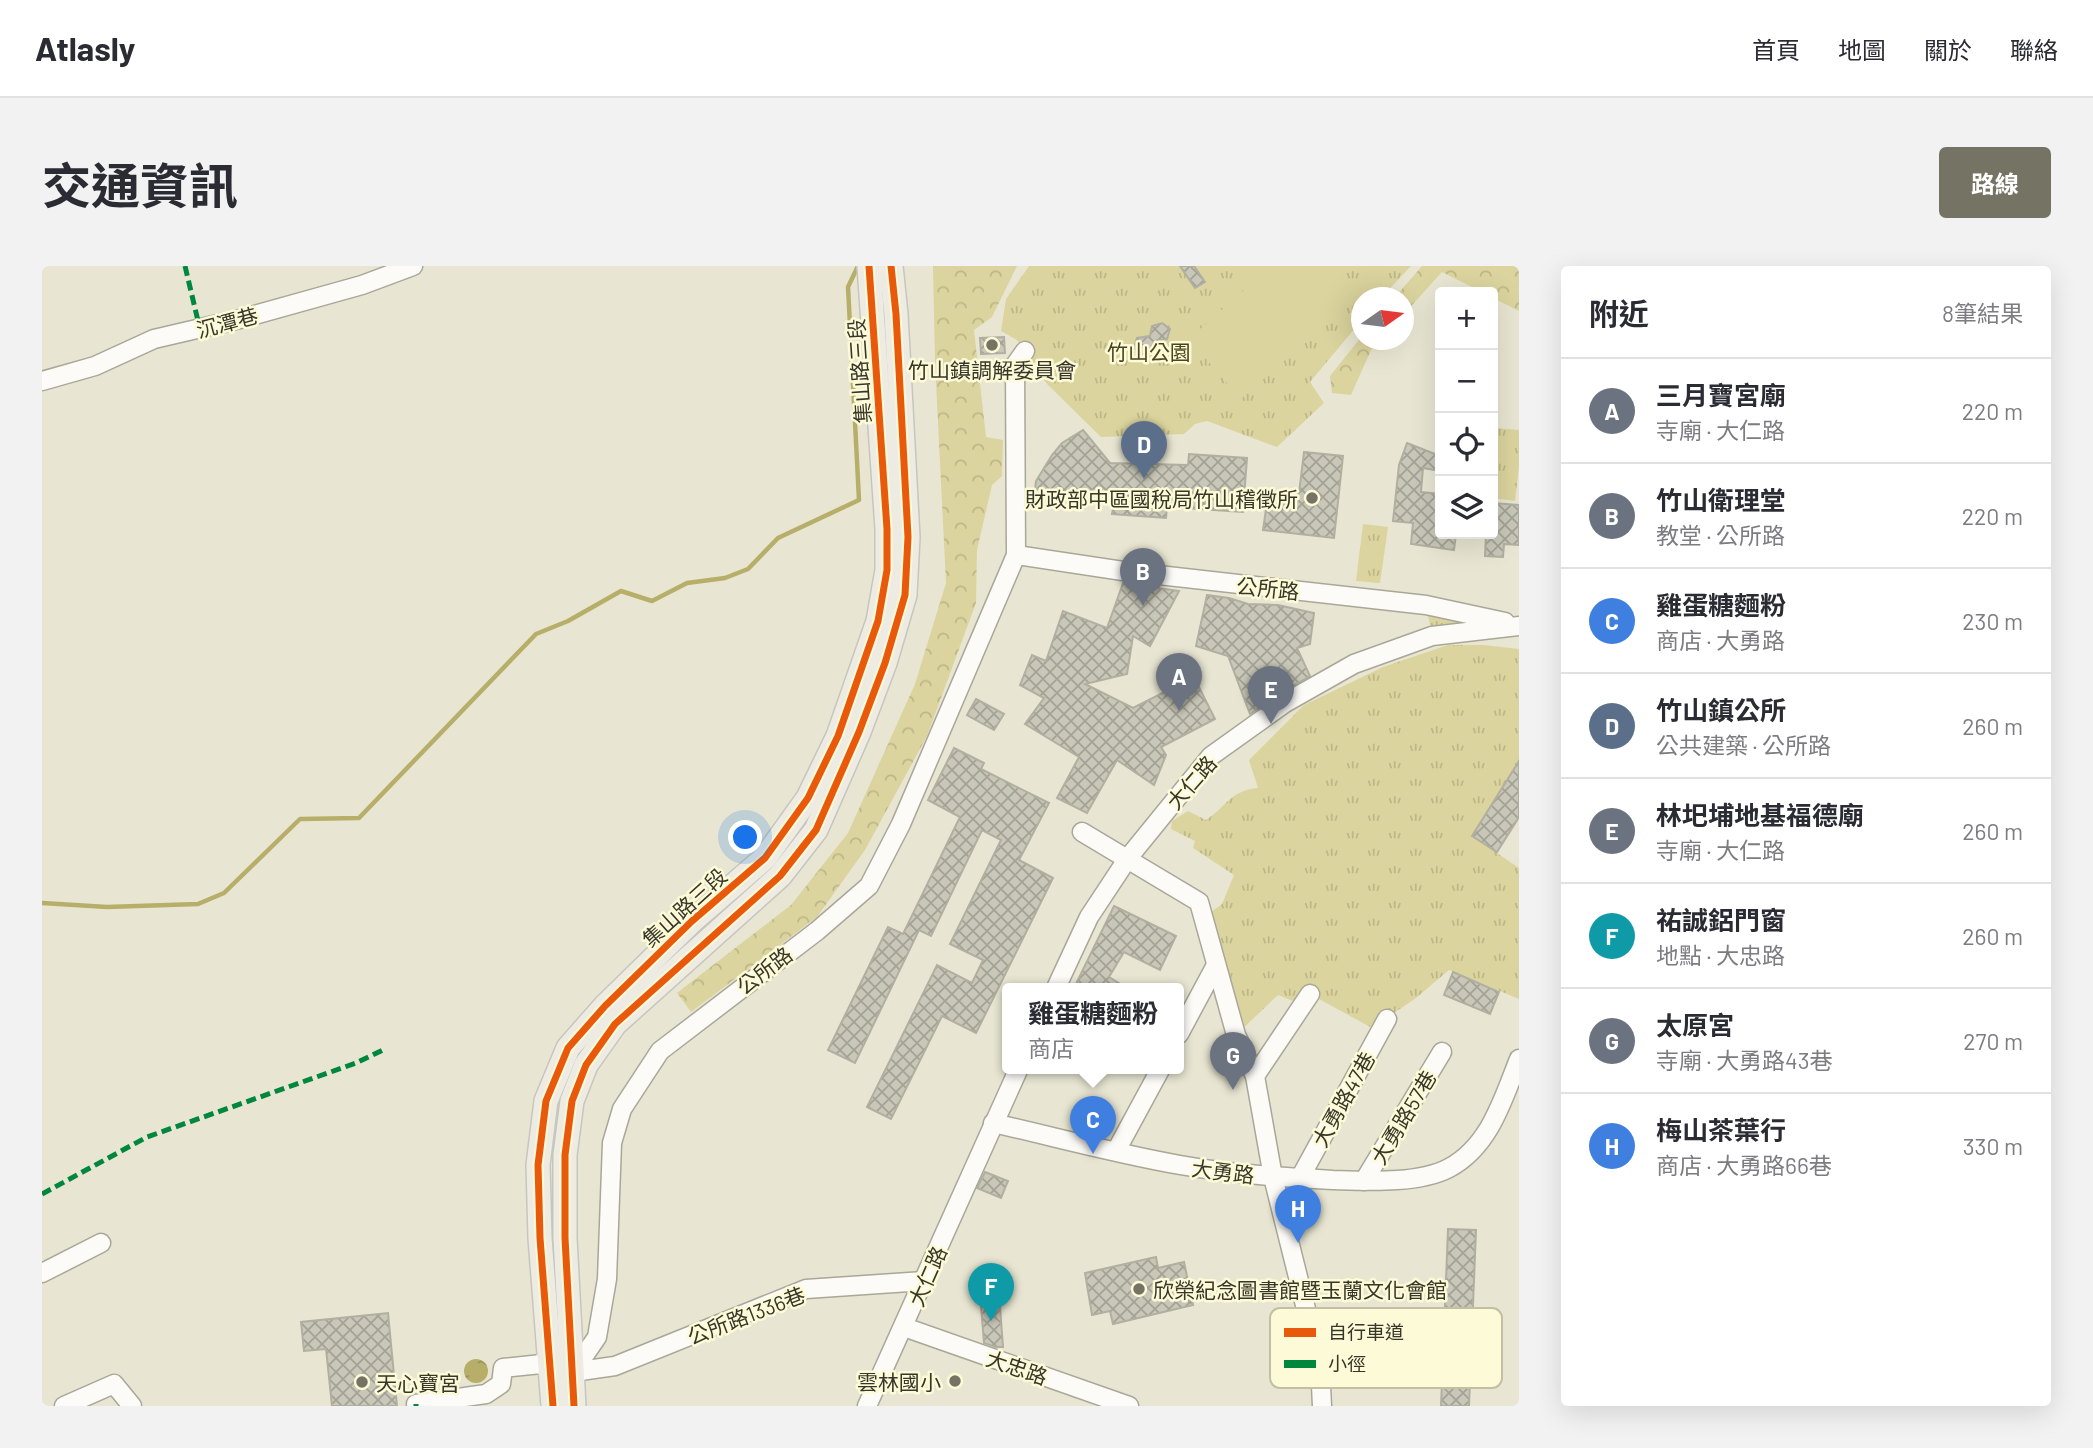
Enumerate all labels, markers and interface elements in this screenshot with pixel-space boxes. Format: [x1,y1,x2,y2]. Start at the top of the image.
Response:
text: Atlasly [35,28,135,68]
text: 首頁 [1752,35,1800,64]
text: 地圖 [1838,35,1886,64]
text: 關於 [1924,35,1972,64]
text: 聯絡 [2010,35,2058,64]
button: 路線 [1939,147,2051,218]
text: 交通資訊 [42,155,238,214]
north arrow [1351,287,1414,350]
map controls [1435,287,1498,539]
button: + [1435,287,1498,350]
text: 附近 [1589,295,1649,331]
text: 8筆結果 [1942,299,2023,327]
street label: 沉潭巷 [193,302,261,342]
street label: 集山路三段 [843,318,875,424]
marker: 竹山鎮調解委員會 [984,337,1000,353]
park label: 竹山公園 [1107,339,1191,364]
button: − [1435,350,1498,413]
place label: 竹山鎮調解委員會 [908,357,1076,382]
text: 三月寶宮廟 [1656,379,1786,410]
text: A [1604,397,1620,425]
text: 220 m [1962,397,2023,425]
button: locate [1435,413,1498,476]
text: 寺廟 · 大仁路 [1656,416,1785,444]
pin: D [1121,421,1167,479]
button: layers [1435,476,1498,539]
text: 竹山衛理堂 [1656,484,1786,515]
place label: 財政部中區國稅局竹山稽徵所 [1025,486,1298,511]
marker: 財政部中區國稅局竹山稽徵所 [1304,490,1320,506]
text: B [1605,502,1619,530]
text: 220 m [1962,502,2023,530]
text: 教堂 · 公所路 [1656,521,1785,549]
pin: B [1120,548,1166,606]
street label: 公所路 [1235,572,1301,604]
text: 雞蛋糖麵粉 [1656,589,1786,620]
text: C [1605,607,1619,635]
text: 230 m [1962,607,2023,635]
text: 商店 · 大勇路 [1656,626,1785,654]
pin: A [1156,653,1202,711]
pin: E [1248,666,1294,724]
text: 竹山鎮公所 [1656,694,1786,725]
text: D [1605,712,1619,740]
text: 260 m [1962,712,2023,740]
text: 公共建築 · 公所路 [1656,731,1831,759]
street label: 大仁路 [1161,750,1221,814]
text: 林圯埔地基福德廟 [1656,799,1864,830]
text: E [1605,817,1619,845]
text: 260 m [1962,817,2023,845]
your location [728,820,762,854]
text: 寺廟 · 大仁路 [1656,836,1785,864]
street label: 集山路三段 [637,863,731,951]
text: 祐誠鋁門窗 [1656,904,1786,935]
text: F [1606,922,1618,950]
text: 260 m [1962,922,2023,950]
street label: 公所路 [731,941,797,999]
text: 地點 · 大忠路 [1656,941,1785,969]
popup [1002,983,1184,1074]
text: 雞蛋糖麵粉 [1028,997,1158,1028]
text: 太原宮 [1656,1009,1734,1040]
text: G [1605,1027,1619,1055]
text: 270 m [1963,1027,2023,1055]
pin: G [1210,1032,1256,1090]
text: 商店 [1028,1034,1074,1062]
text: 寺廟 · 大勇路43巷 [1656,1046,1833,1074]
street label: 大勇路47巷 [1307,1047,1379,1151]
street label: 大勇路57巷 [1365,1066,1441,1168]
pin: C [1070,1096,1116,1154]
text: 梅山茶葉行 [1656,1114,1786,1145]
text: H [1605,1132,1619,1160]
text: 330 m [1963,1132,2023,1160]
text: 商店 · 大勇路66巷 [1656,1151,1832,1179]
street label: 大勇路 [1190,1155,1256,1187]
pin: H [1275,1185,1321,1243]
street label: 大仁路 [903,1242,951,1310]
pin: F [968,1263,1014,1321]
place label: 欣榮紀念圖書館暨玉蘭文化會館 [1153,1277,1447,1302]
street label: 公所路1336巷 [684,1281,808,1349]
marker: 欣榮紀念圖書館暨玉蘭文化會館 [1131,1281,1147,1297]
legend [1270,1308,1502,1388]
text: 自行車道 [1328,1320,1404,1343]
street label: 大忠路 [983,1345,1051,1389]
text: 小徑 [1328,1352,1366,1375]
place label: 雲林國小 [857,1369,941,1394]
place label: 天心寶宮 [376,1370,460,1395]
marker: 雲林國小 [947,1373,963,1389]
marker: 天心寶宮 [354,1374,370,1390]

